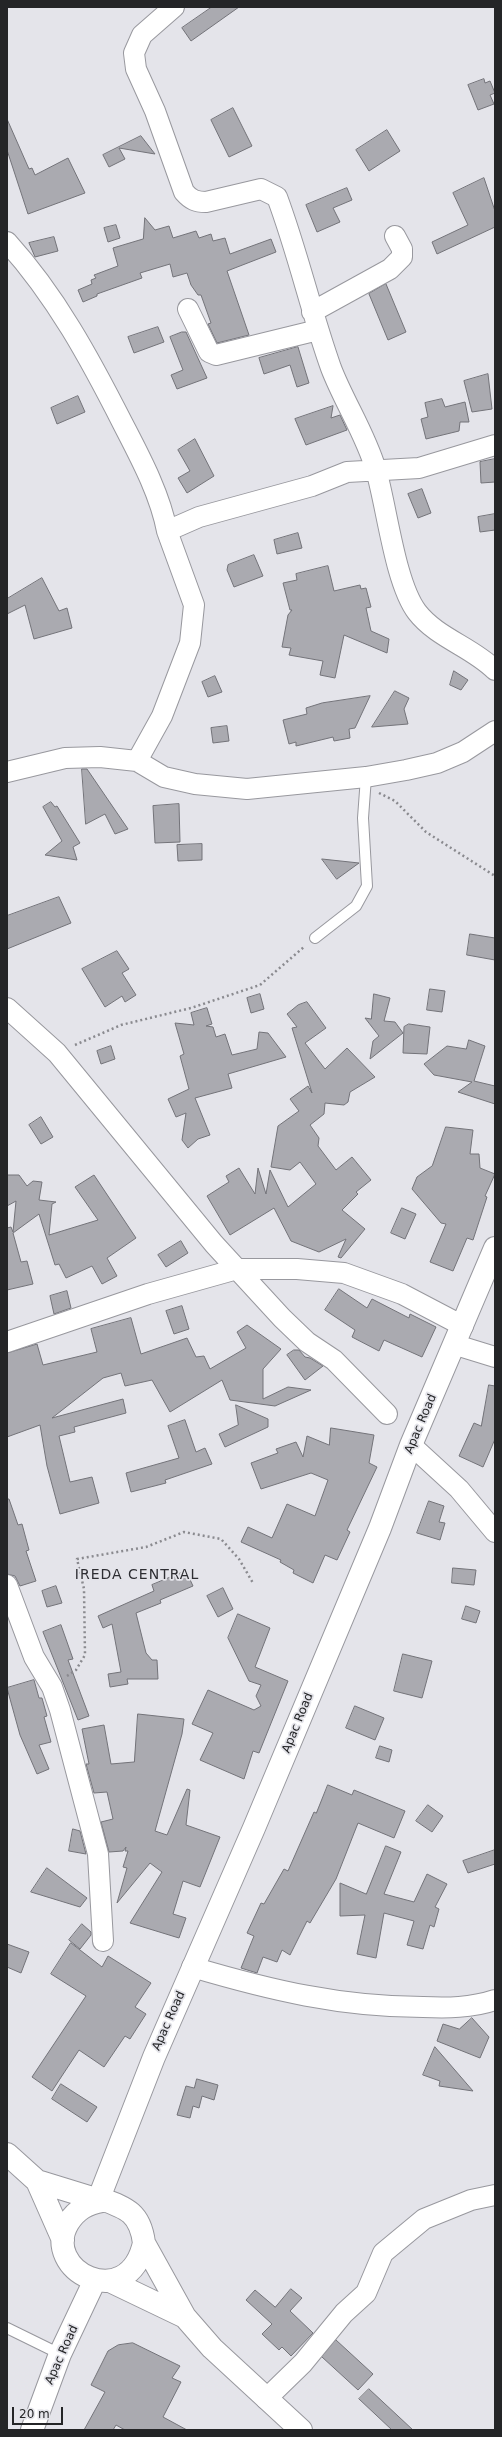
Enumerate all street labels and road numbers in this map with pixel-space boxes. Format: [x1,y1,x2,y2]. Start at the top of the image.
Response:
street label: Apac Road [402,1392,440,1456]
street label: Apac Road [279,1691,317,1755]
street label: Apac Road [149,1989,189,2053]
street label: Apac Road [42,2323,82,2387]

